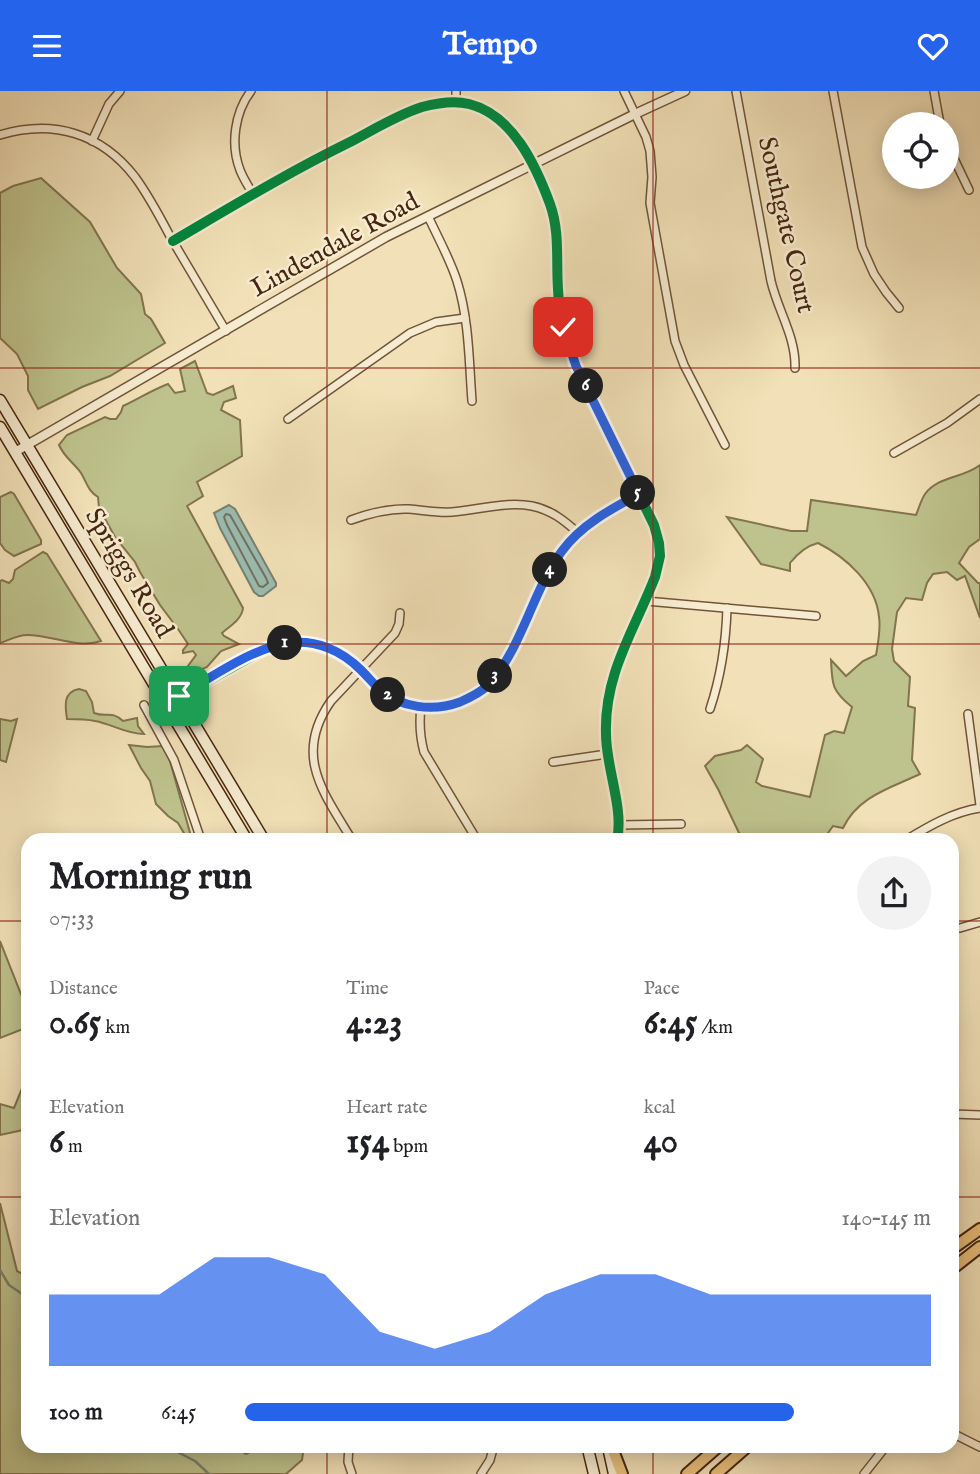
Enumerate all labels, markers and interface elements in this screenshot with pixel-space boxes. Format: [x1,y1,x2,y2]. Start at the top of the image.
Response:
text: Tempo [443,25,537,66]
icon: menu [28,27,66,65]
icon: heart [914,27,952,65]
map controls [882,112,959,189]
button: locate [882,112,959,189]
street label: Southgate Court [750,134,822,316]
street label: Lindendale Road [245,185,425,305]
pin [533,297,593,357]
icon: check [544,308,582,346]
pin: 6 [568,369,604,403]
text: 6 [581,373,590,397]
pin: 5 [620,475,656,511]
text: 5 [634,480,641,504]
street label: Spriggs Road [77,502,181,644]
pin: 4 [532,553,568,587]
text: 4 [545,557,554,581]
pin: 1 [268,625,302,661]
text: 1 [281,630,288,654]
pin: 3 [477,659,512,693]
text: 3 [491,663,498,687]
pin [149,666,209,726]
icon: arrive [160,677,198,715]
pin: 2 [370,677,406,713]
text: 2 [383,682,392,706]
text: Morning run [49,854,252,902]
button: share [857,856,931,930]
text: 07:33 [49,904,94,933]
text: Distance [49,977,118,1001]
text: Time [346,977,389,1001]
text: Pace [644,977,680,1001]
text: 0.65 [49,1001,101,1046]
text: 4:23 [346,1001,402,1046]
text: 6:45 [644,1001,697,1046]
text: km [101,1016,130,1040]
text: /km [697,1016,733,1040]
text: Elevation [49,1096,124,1120]
text: Heart rate [346,1096,427,1120]
text: kcal [644,1096,675,1120]
text: 6 [49,1120,64,1165]
text: 154 [346,1120,389,1165]
text: 40 [644,1120,678,1165]
text: m [64,1135,83,1159]
text: bpm [389,1135,428,1159]
text: Elevation [49,1204,140,1233]
text: 140–145 m [841,1204,931,1233]
text: 100 m [49,1398,103,1427]
text: 6:45 [161,1398,196,1427]

